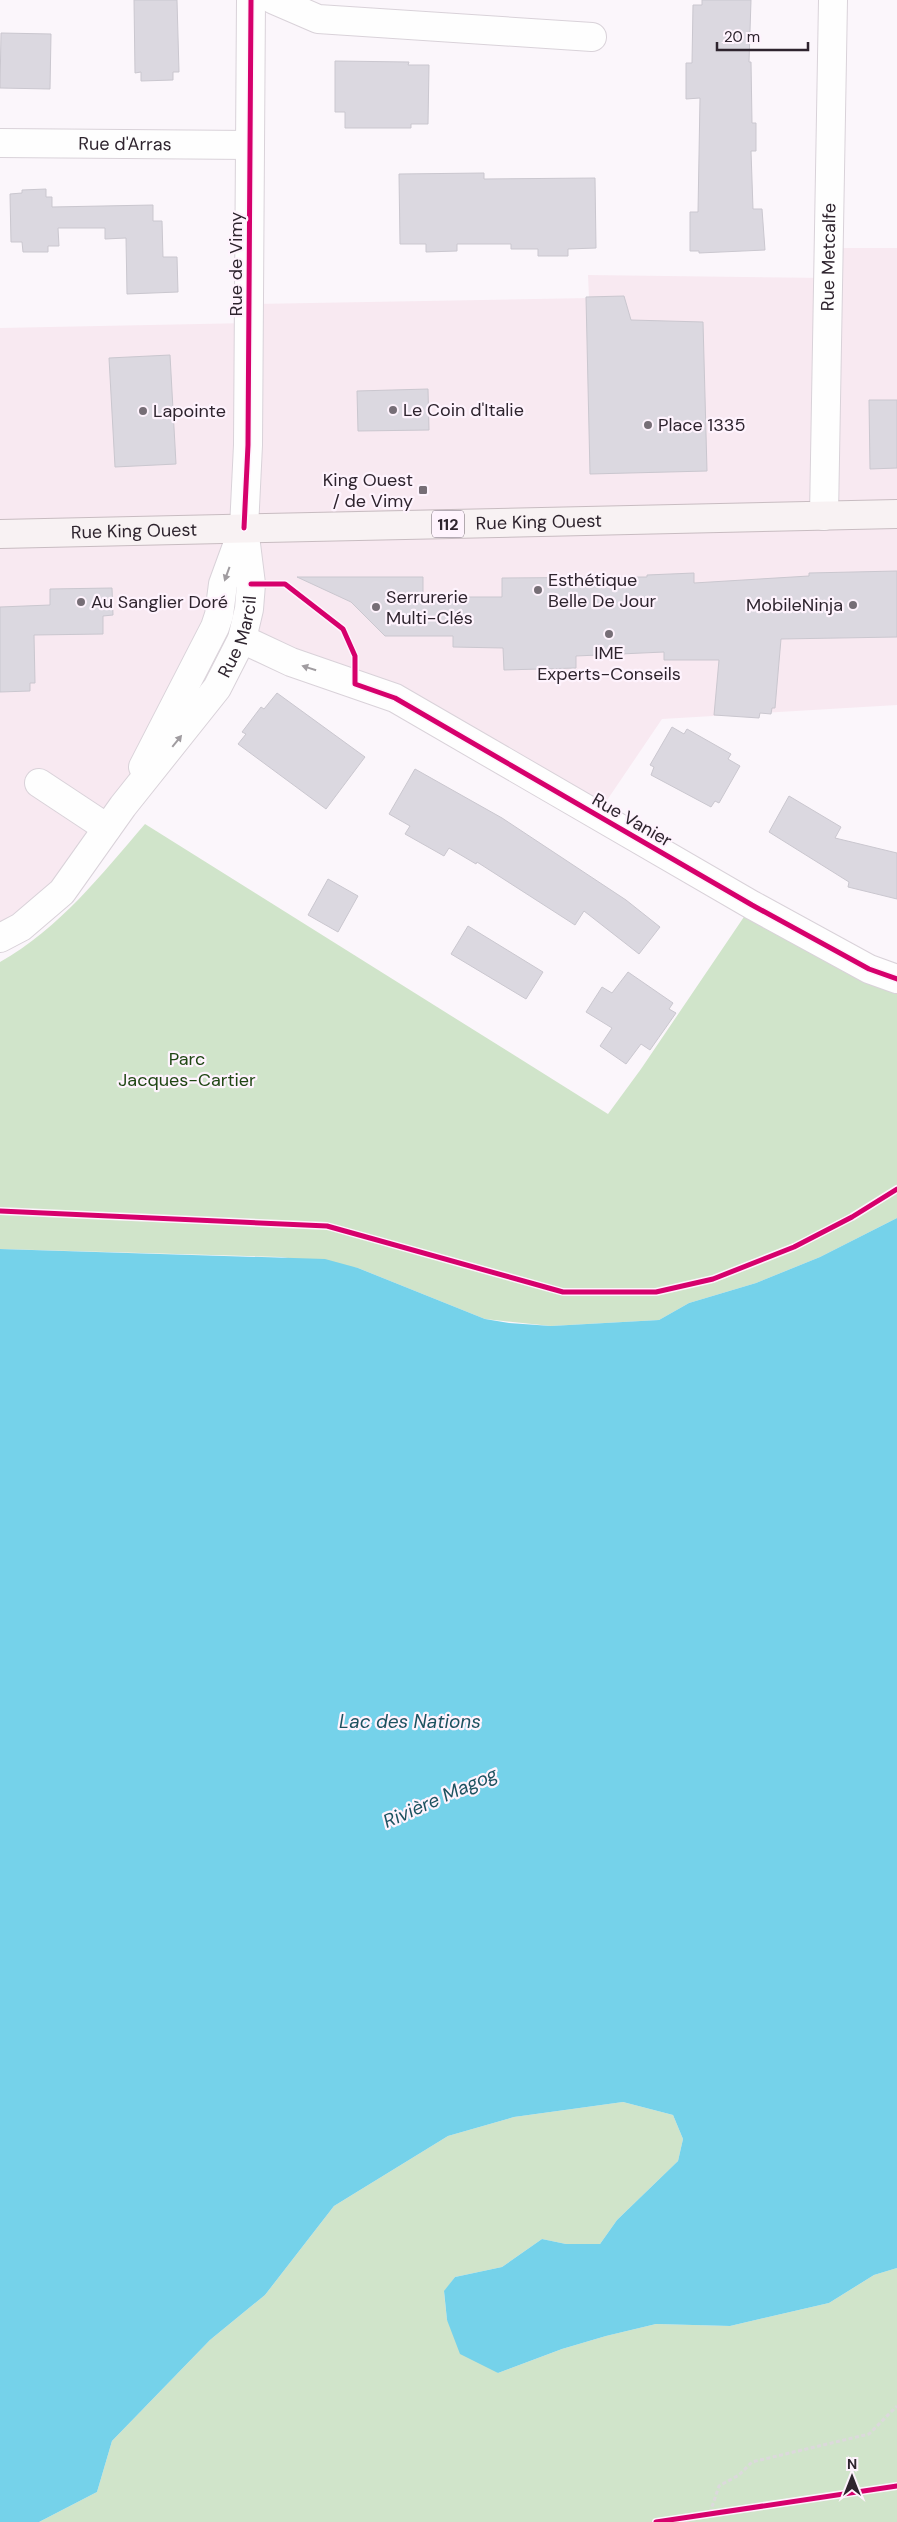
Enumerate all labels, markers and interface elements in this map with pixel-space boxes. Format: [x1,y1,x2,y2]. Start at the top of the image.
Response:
scale bar [717,20,808,52]
text: 20 m [724,27,760,47]
street label: Rue d'Arras [78,132,172,156]
street label: Rue Metcalfe [816,203,841,311]
street label: Rue de Vimy [224,212,248,316]
place label: Le Coin d'Italie [403,398,524,422]
place label: Lapointe [153,399,226,423]
marker: Le Coin d'Italie [387,404,399,416]
marker: Lapointe [137,405,149,417]
place label: Place 1335 [658,413,745,437]
marker: Place 1335 [642,419,654,431]
place label: King Ouest / de Vimy [323,468,413,513]
marker: King Ouest / de Vimy [417,484,429,496]
street label: Rue King Ouest [475,509,602,535]
road number: 112 [432,510,464,538]
street label: Rue King Ouest [71,518,197,544]
one-way arrow [223,566,230,581]
place label: Esthétique Belle De Jour [548,568,657,613]
marker: Esthétique Belle De Jour [532,584,544,596]
place label: Serrurerie Multi-Clés [386,585,473,630]
place label: Au Sanglier Doré [91,590,228,614]
place label: MobileNinja [746,593,843,617]
street label: Rue Marcil [212,595,262,682]
marker: Au Sanglier Doré [75,596,87,608]
marker: MobileNinja [847,599,859,611]
marker: Serrurerie Multi-Clés [370,601,382,613]
marker: IME Experts-Conseils [603,628,615,640]
place label: IME Experts-Conseils [537,641,681,686]
one-way arrow [301,663,316,671]
one-way arrow [171,735,182,748]
street label: Rue Vanier [588,788,677,853]
park label: Parc Jacques-Cartier [118,1047,256,1092]
water label: Lac des Nations [339,1709,481,1734]
water label: Rivière Magog [379,1761,502,1834]
north arrow [827,2452,877,2502]
text: N [847,2455,857,2473]

